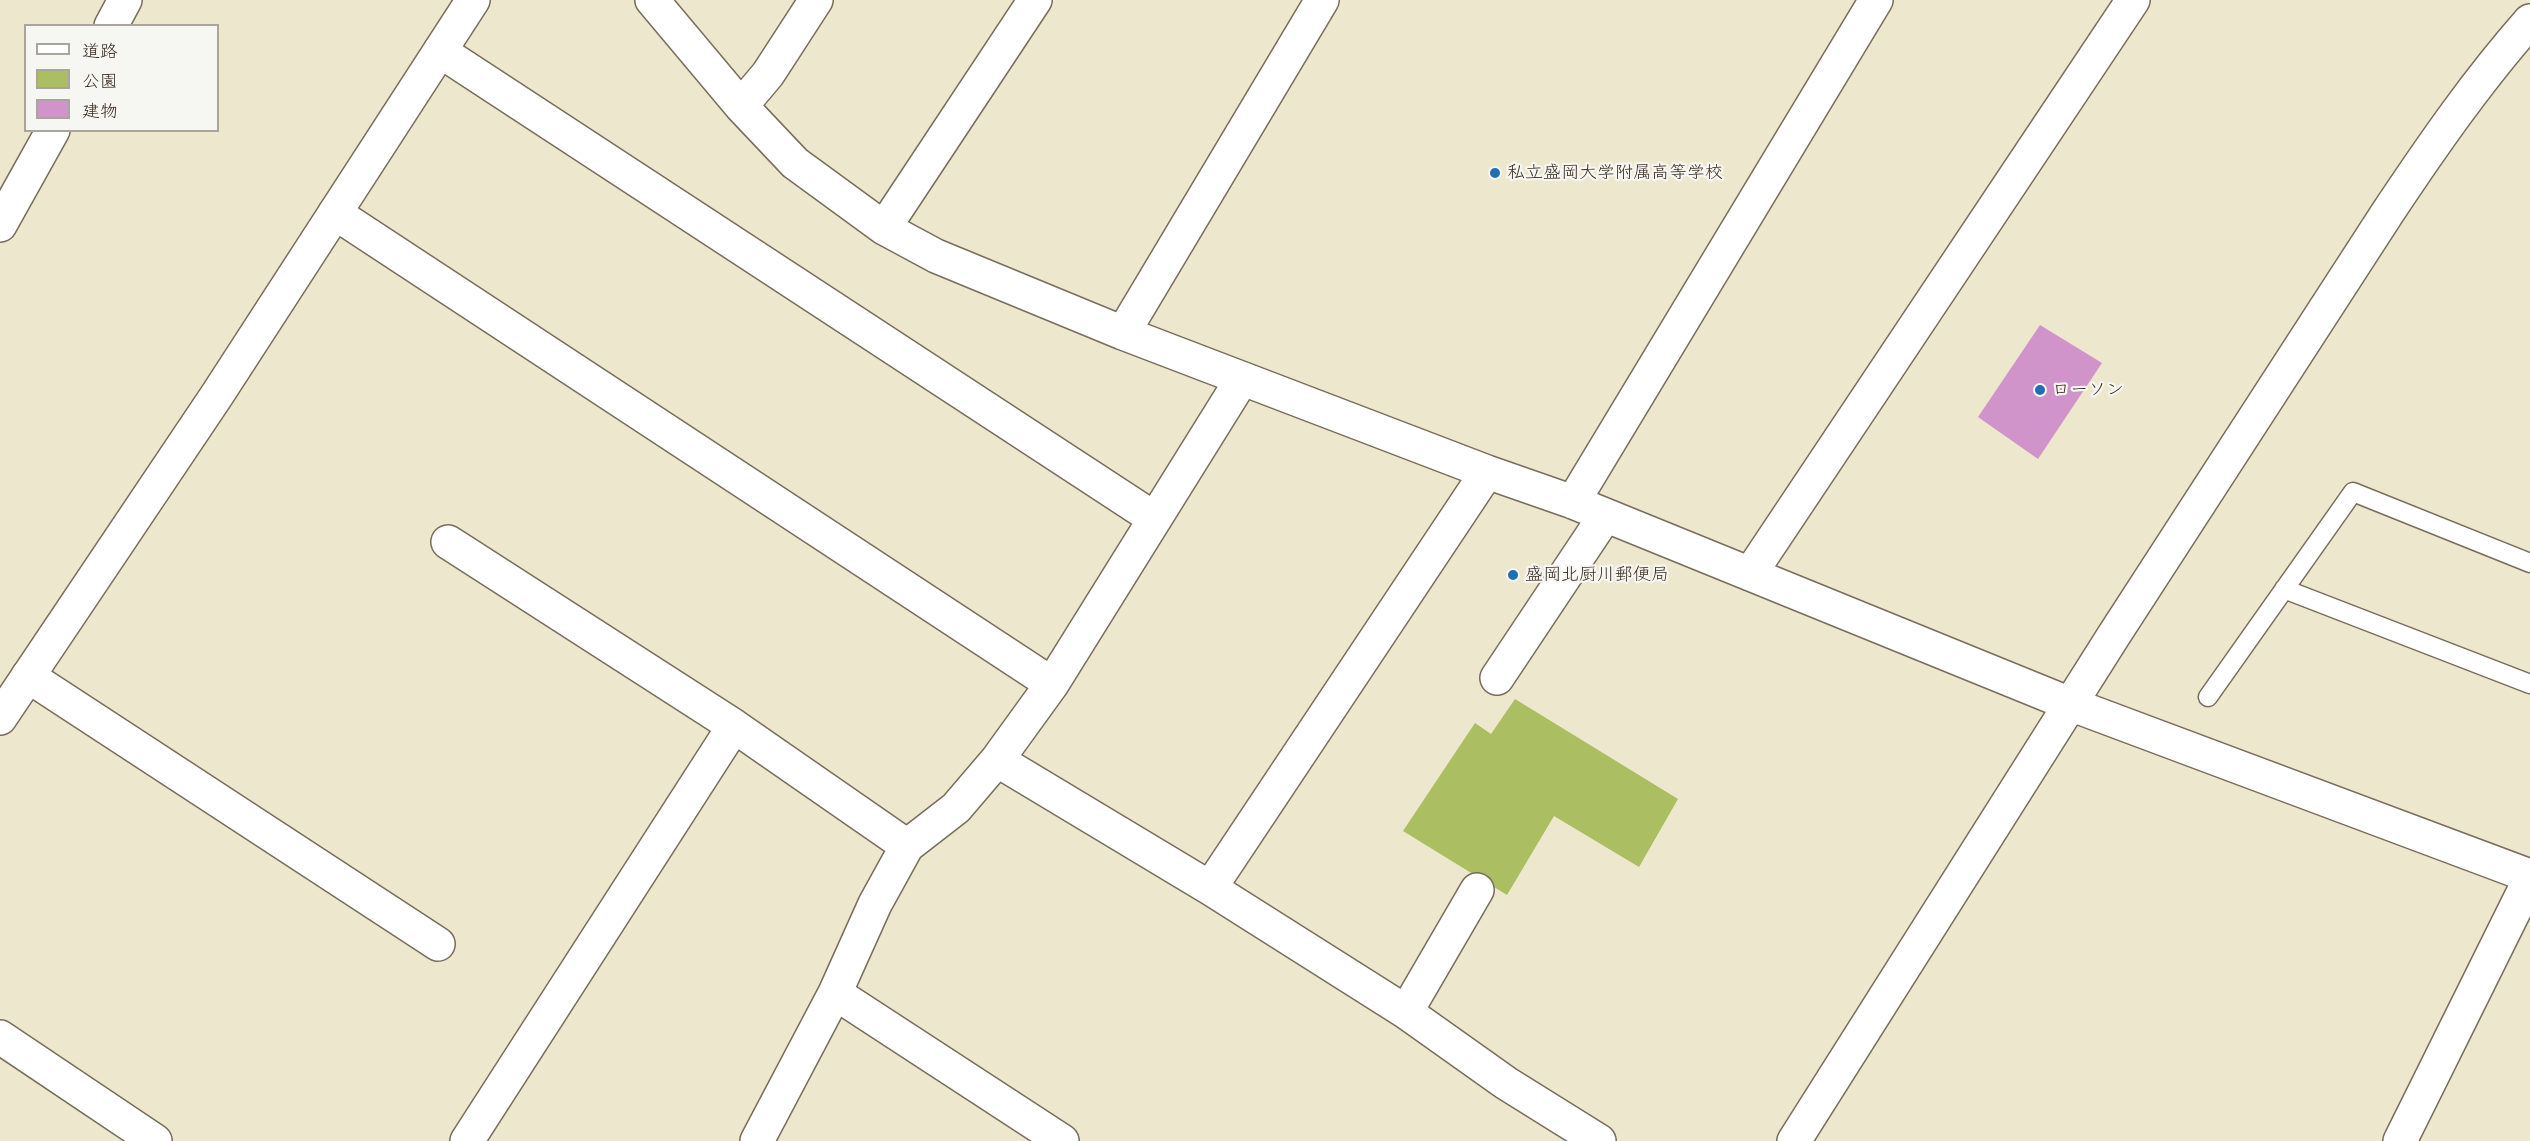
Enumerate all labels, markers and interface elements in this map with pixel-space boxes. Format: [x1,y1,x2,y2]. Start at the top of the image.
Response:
legend [24,24,219,132]
text: 道路 [82,36,118,63]
text: 公園 [82,66,118,93]
text: 建物 [82,96,118,123]
place label: 私立盛岡大学附属高等学校 [1507,162,1723,184]
marker: 私立盛岡大学附属高等学校 [1488,166,1502,180]
place label: ローソン [2052,379,2124,401]
marker: ローソン [2033,383,2047,397]
place label: 盛岡北厨川郵便局 [1525,564,1669,586]
marker: 盛岡北厨川郵便局 [1506,568,1520,582]

